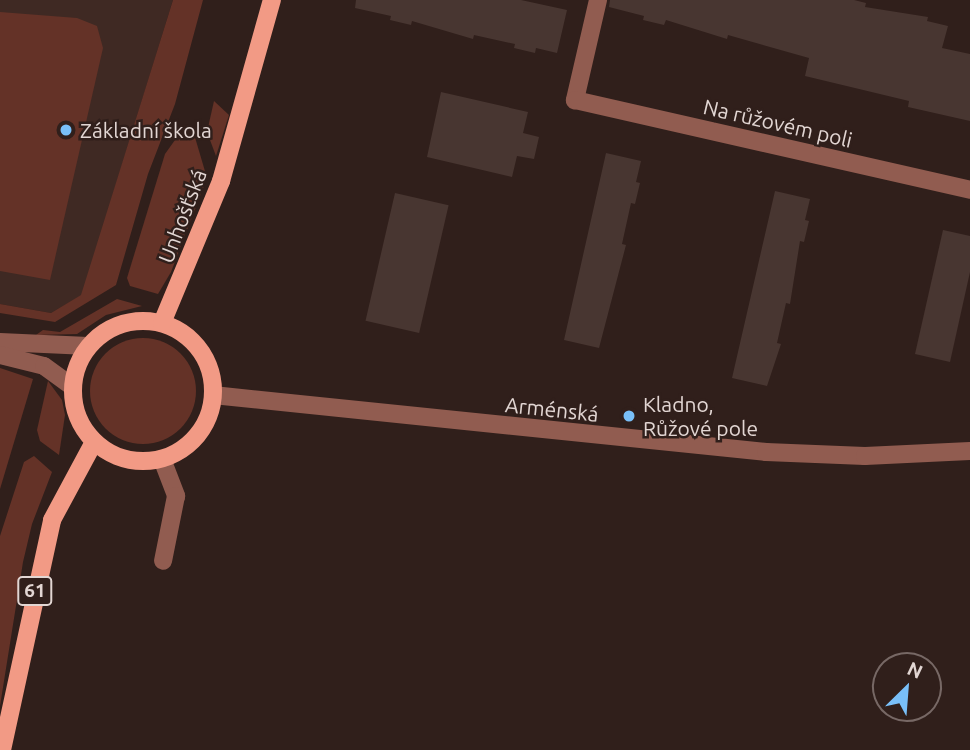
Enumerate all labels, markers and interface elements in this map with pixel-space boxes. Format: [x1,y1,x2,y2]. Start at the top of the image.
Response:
street label: Na růžovém poli [701,94,855,152]
place label: Základní škola [80,117,212,143]
marker: Základní škola [58,122,74,138]
street label: Unhošťská [153,166,211,266]
place label: Kladno, Růžové pole [643,391,758,441]
street label: Arménská [504,392,600,426]
marker: Kladno, Růžové pole [621,408,637,424]
road number: 61 [16,576,54,606]
north arrow [872,652,942,722]
text: N [904,657,926,683]

